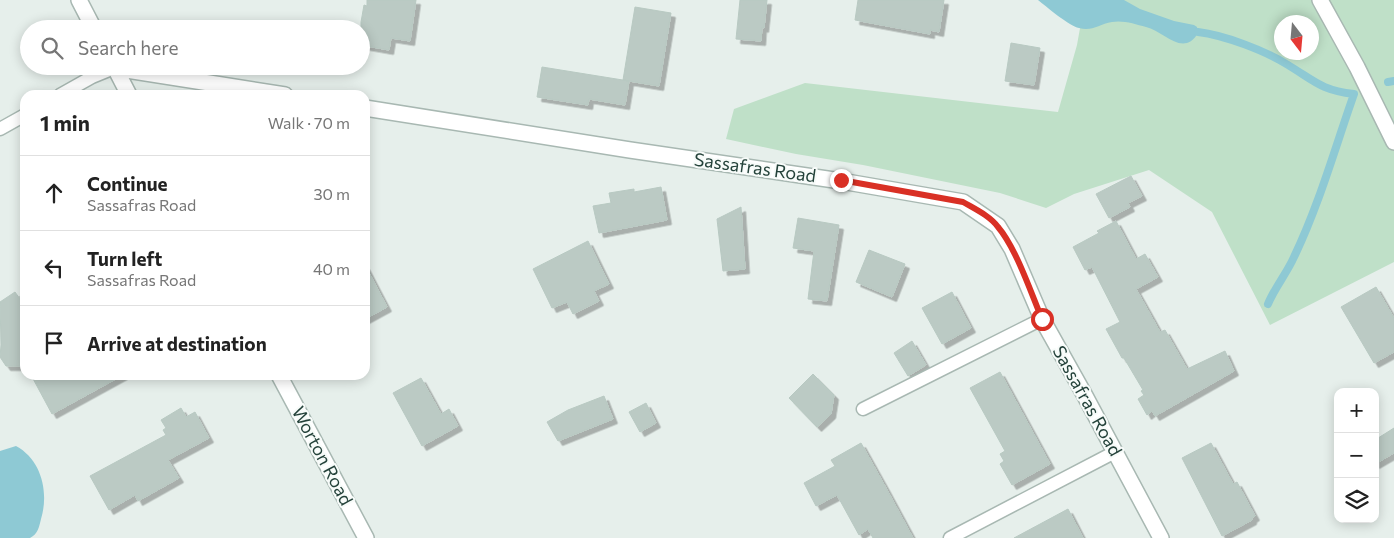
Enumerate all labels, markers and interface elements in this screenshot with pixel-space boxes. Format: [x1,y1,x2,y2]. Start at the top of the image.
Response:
north arrow [1274,15,1319,60]
search box [20,20,370,75]
icon: search [38,34,66,62]
text: Search here [78,36,178,59]
text: 1 min [40,110,90,135]
text: Walk · 70 m [268,113,350,132]
street label: Sassafras Road [693,148,818,186]
route end [830,169,853,192]
text: Continue [87,172,167,195]
icon: ahead [40,179,68,207]
text: 30 m [313,184,350,203]
text: Sassafras Road [87,195,196,214]
text: Turn left [87,247,162,270]
icon: left [40,254,68,282]
text: 40 m [313,259,350,278]
text: Sassafras Road [87,270,196,289]
route start [1031,308,1054,331]
icon: arrive [40,329,68,357]
text: Arrive at destination [87,332,267,355]
street label: Sassafras Road [1048,341,1127,460]
map controls [1334,388,1379,523]
button: + [1334,388,1379,433]
street label: Worton Road [288,402,358,509]
button: − [1334,433,1379,478]
button: layers [1334,478,1379,523]

